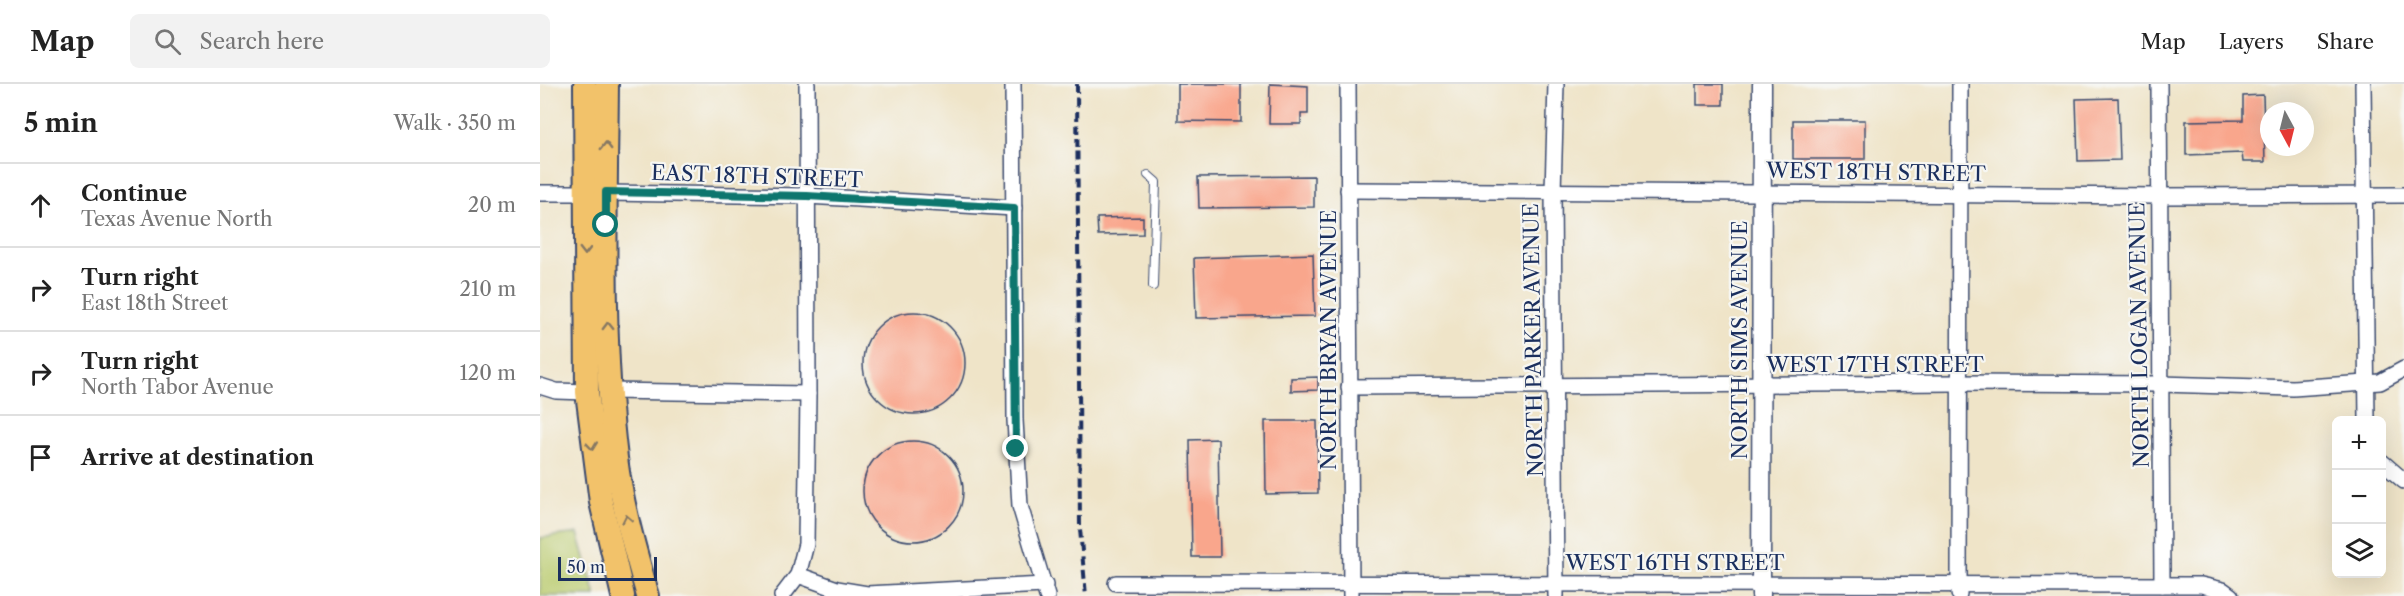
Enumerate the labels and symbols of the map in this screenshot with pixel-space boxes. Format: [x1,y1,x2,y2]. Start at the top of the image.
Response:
north arrow [2260,102,2314,156]
one-way arrow [600,141,612,150]
street label: WEST 18TH STREET [1765,158,1986,186]
street label: EAST 18TH STREET [650,160,864,192]
street label: NORTH LOGAN AVENUE [2124,202,2154,468]
street label: NORTH PARKER AVENUE [1518,203,1548,477]
street label: NORTH BRYAN AVENUE [1316,210,1341,470]
route start [592,211,618,237]
street label: NORTH SIMS AVENUE [1727,220,1752,460]
one-way arrow [579,247,592,256]
one-way arrow [602,321,614,330]
street label: WEST 17TH STREET [1765,352,1984,377]
route end [1002,435,1028,461]
one-way arrow [585,442,598,451]
one-way arrow [621,515,634,525]
street label: WEST 16TH STREET [1564,550,1785,575]
scale bar [558,554,657,582]

